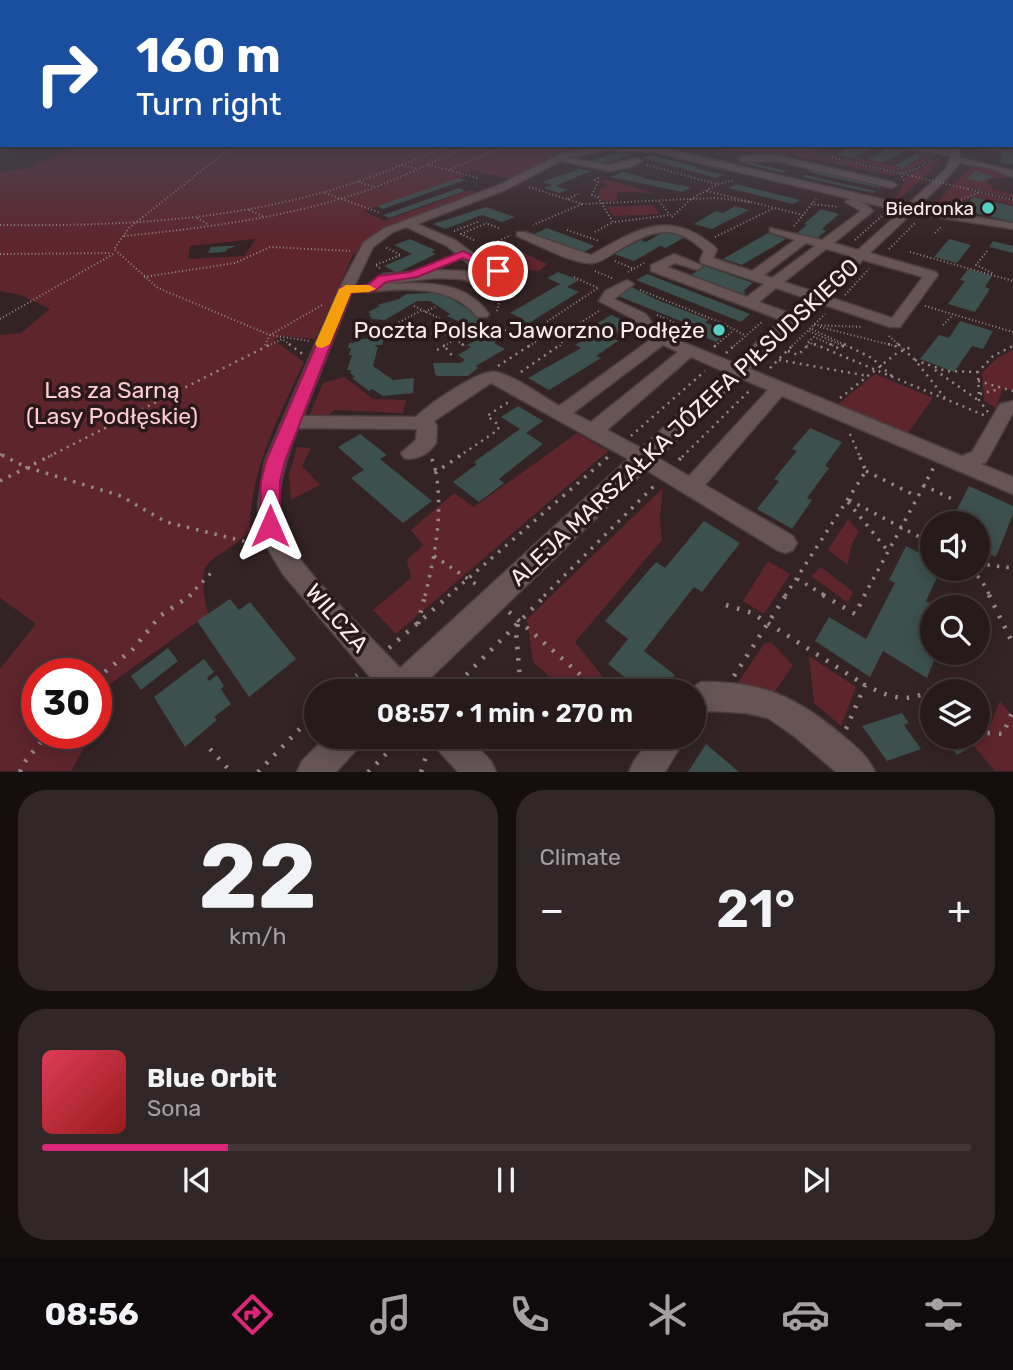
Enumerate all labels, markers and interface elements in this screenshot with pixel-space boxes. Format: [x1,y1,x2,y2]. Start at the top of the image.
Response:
text: 160 m [136,26,281,84]
icon: right [21,28,112,119]
text: Turn right [136,85,281,123]
place label: Biedronka [885,197,974,220]
marker: Biedronka [980,200,996,216]
pin [468,241,528,301]
icon: arrive [479,252,517,290]
street label: ALEJA MARSZAŁKA JÓZEFA PIŁSUDSKIEGO [504,252,864,592]
place label: Poczta Polska Jaworzno Podłęże [354,316,705,344]
marker: Poczta Polska Jaworzno Podłęże [711,322,727,338]
park label: Las za Sarną (Lasy Podłęskie) [26,376,198,430]
position arrow [233,489,307,563]
map controls [920,511,990,749]
button: sound [920,511,990,581]
street label: WILCZA [300,578,374,658]
button: search [920,595,990,665]
speed limit sign: 30 [21,658,112,749]
button: layers [920,679,990,749]
text: 08:57 · 1 min · 270 m [377,698,633,729]
text: 22 [199,822,317,930]
text: Climate [540,843,621,871]
text: 21° [716,878,795,940]
text: − [540,887,564,933]
text: + [947,887,971,933]
text: km/h [229,922,286,950]
text: Blue Orbit [147,1063,277,1094]
text: Sona [147,1094,201,1122]
icon: previous [178,1161,216,1199]
icon: pause [487,1161,525,1199]
icon: next [797,1161,835,1199]
icon: directions [228,1290,277,1339]
icon: music [366,1290,415,1339]
icon: phone [505,1290,554,1339]
icon: climate [643,1290,692,1339]
icon: car [781,1290,830,1339]
icon: filters [919,1290,968,1339]
text: 08:56 [45,1295,139,1333]

